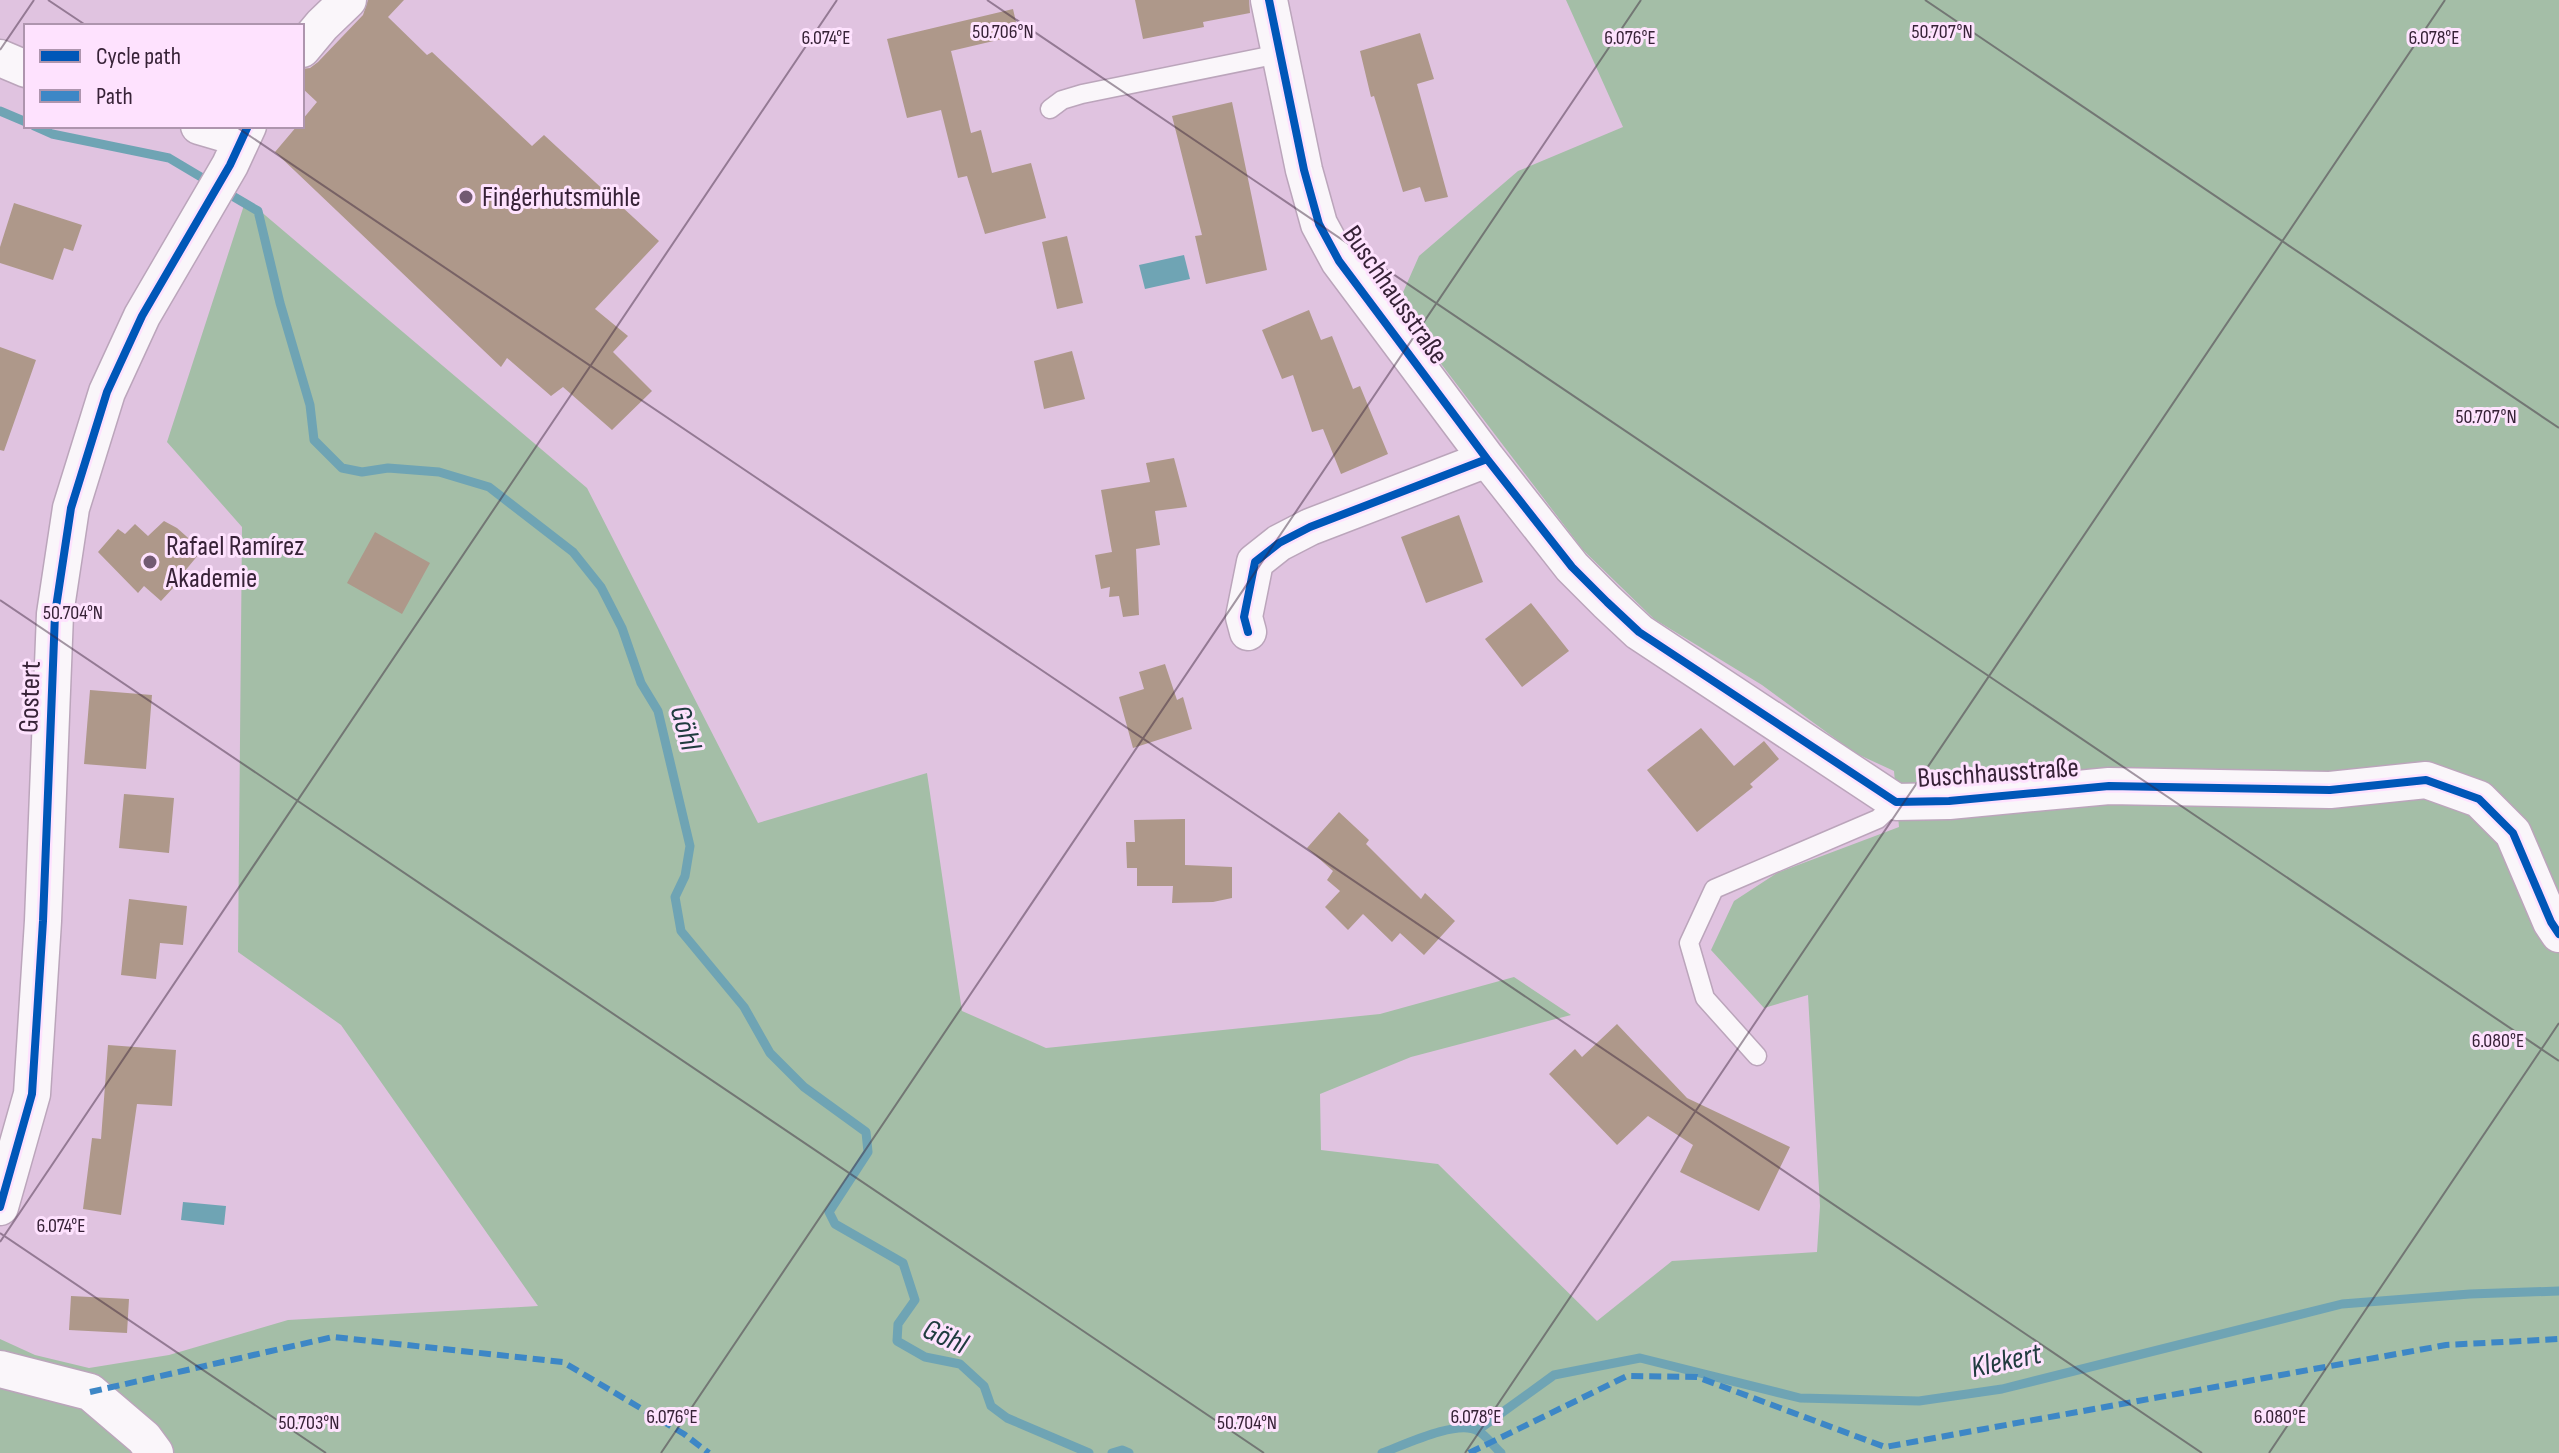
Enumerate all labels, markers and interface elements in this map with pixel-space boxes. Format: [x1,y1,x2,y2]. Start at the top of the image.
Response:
text: 50.706°N [972,20,1034,44]
text: 50.707°N [1911,20,1973,44]
legend [24,24,304,128]
text: 6.074°E [801,26,851,50]
text: 6.076°E [1604,26,1656,50]
text: 6.078°E [2409,26,2459,50]
text: Cycle path [96,42,181,71]
text: Path [96,82,133,111]
place label: Fingerhutsmühle [482,181,641,214]
marker: Fingerhutsmühle [457,188,475,206]
street label: Buschhausstraße [1335,219,1455,371]
text: 50.707°N [2455,405,2517,429]
place label: Rafael Ramírez Akademie [165,530,304,595]
marker: Rafael Ramírez Akademie [141,553,159,571]
text: 50.704°N [43,601,103,625]
street label: Gostert [12,660,48,734]
water label: Göhl [661,701,709,756]
street label: Buschhausstraße [1916,751,2080,795]
text: 6.080°E [2472,1029,2524,1053]
text: 6.074°E [36,1214,86,1238]
water label: Göhl [917,1311,974,1363]
water label: Klekert [1968,1336,2045,1386]
text: 6.076°E [646,1405,698,1429]
text: 6.078°E [1451,1405,1501,1429]
text: 6.080°E [2254,1405,2306,1429]
text: 50.703°N [279,1411,339,1435]
text: 50.704°N [1217,1411,1277,1435]

